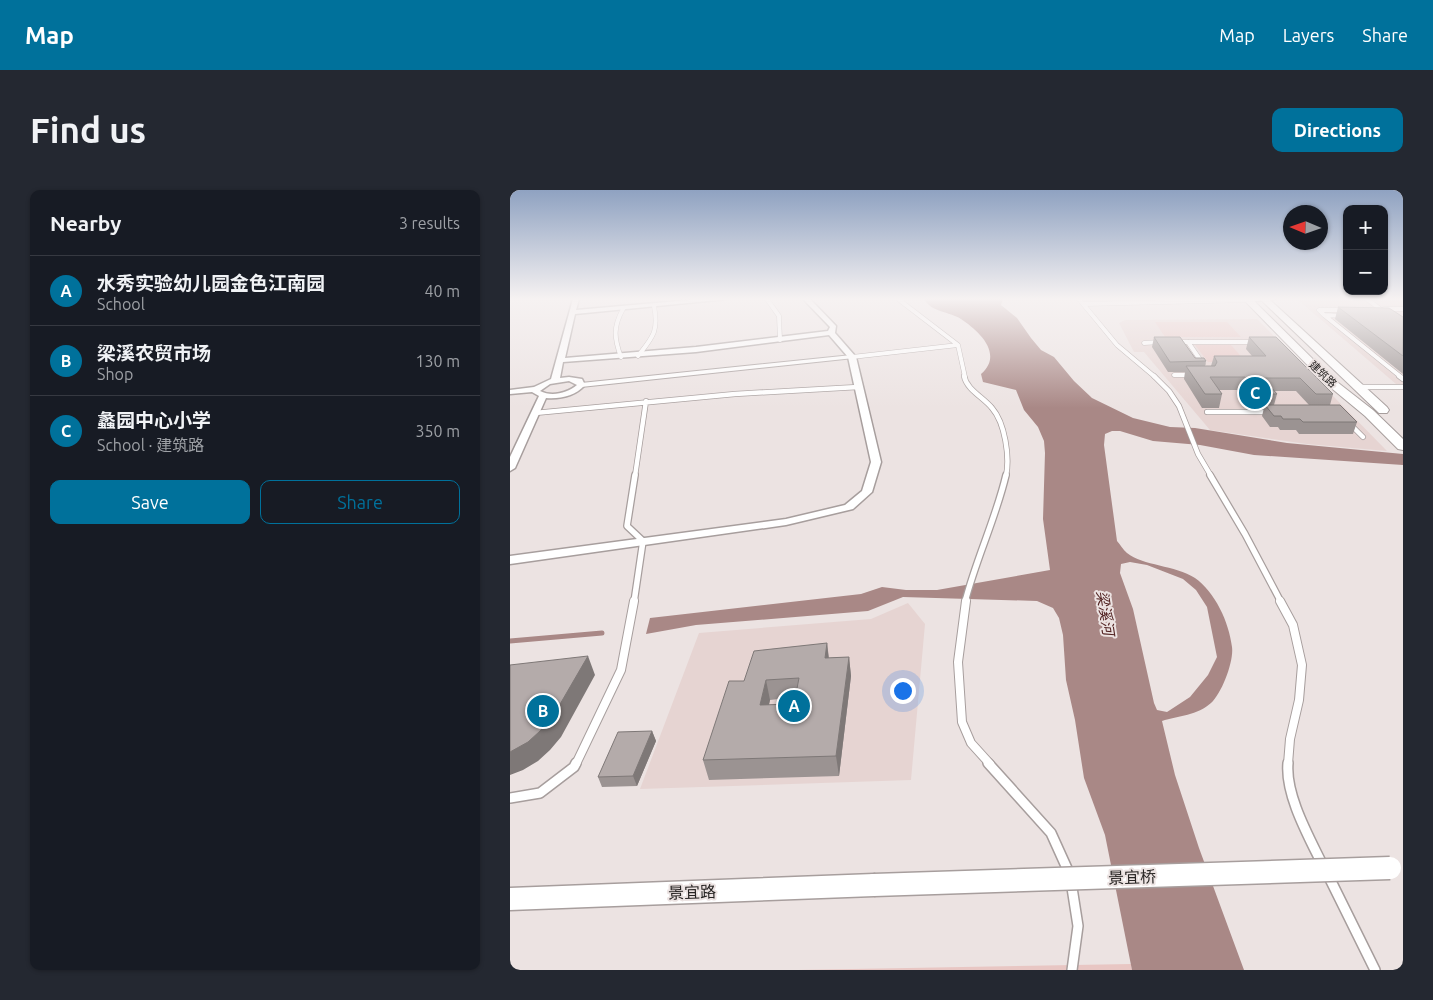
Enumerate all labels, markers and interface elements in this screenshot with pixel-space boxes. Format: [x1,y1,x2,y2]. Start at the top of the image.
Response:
text: Map [25,22,74,49]
text: Map [1219,25,1255,45]
text: Layers [1283,25,1334,45]
text: Share [1362,25,1408,45]
button: Directions [1272,108,1403,152]
text: Find us [30,110,146,150]
north arrow [1283,205,1328,250]
map controls [1343,205,1388,295]
button: + [1343,205,1388,250]
text: Nearby [50,211,121,235]
text: 3 results [399,214,460,232]
button: − [1343,250,1388,295]
text: 水秀实验幼儿园金色江南园 [97,272,325,294]
text: A [60,282,72,300]
text: 40 m [424,282,460,300]
text: School [97,295,145,313]
text: 梁溪农贸市场 [97,342,211,364]
text: B [61,352,71,370]
text: 130 m [415,352,460,370]
street label: 建筑路 [1307,358,1339,390]
text: Shop [97,365,133,383]
pin: C [1239,374,1271,412]
text: 蠡园中心小学 [97,409,211,431]
text: C [61,422,71,440]
text: 350 m [415,422,460,440]
text: School · 建筑路 [97,436,204,454]
button: Save [50,480,250,524]
button: Share [260,480,460,524]
water label: 梁溪河 [1094,589,1118,639]
your location [890,678,916,704]
pin: A [778,687,810,725]
pin: B [527,692,559,730]
street label: 景宜桥 [1108,867,1156,887]
street label: 景宜路 [668,882,716,902]

